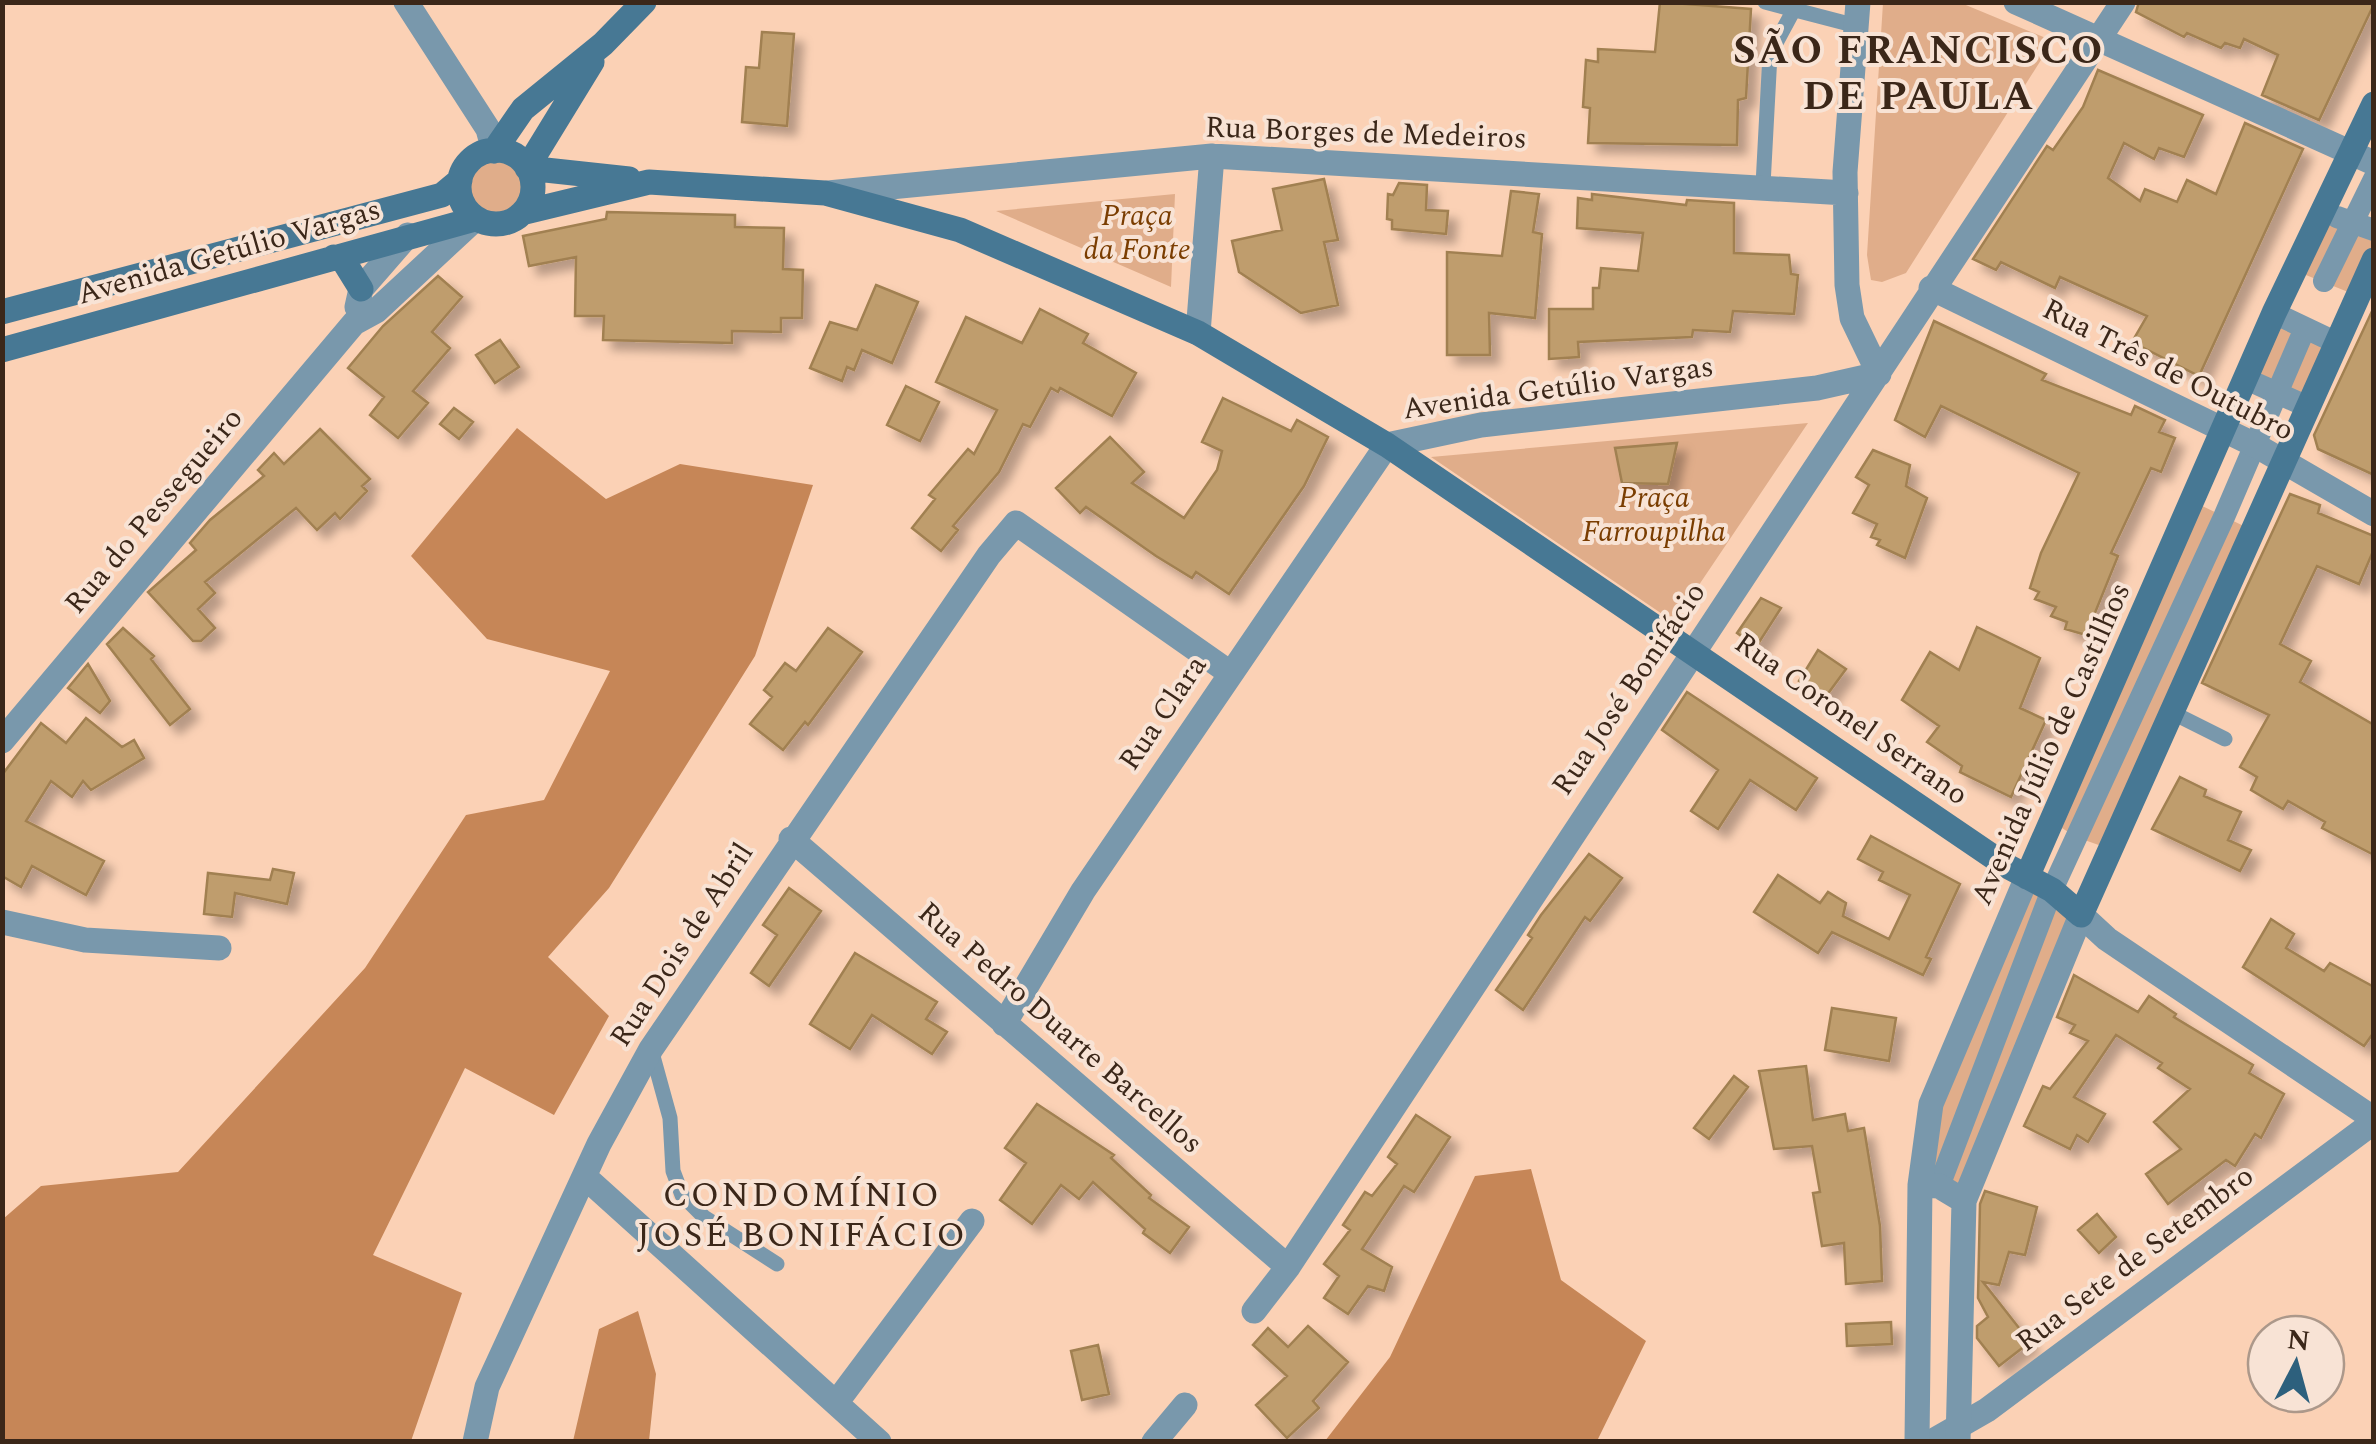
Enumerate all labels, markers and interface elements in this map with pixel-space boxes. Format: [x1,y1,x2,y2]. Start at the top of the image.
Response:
district label: SÃO FRANCISCO DE PAULA [1733,21,2105,128]
street label: Rua Borges de Medeiros [1204,104,1528,162]
street label: Avenida Getúlio Vargas [72,187,386,317]
park label: Praça da Fonte [1083,193,1191,273]
street label: Rua Três de Outubro [2034,287,2302,453]
street label: Avenida Getúlio Vargas [1399,343,1717,433]
street label: Rua do Pessegueiro [54,397,254,625]
park label: Praça Farroupilha [1582,475,1726,555]
street label: Rua José Bonifácio [1540,573,1718,805]
street label: Avenida Júlio de Castilhos [1959,575,2143,913]
street label: Rua Coronel Serrano [1724,621,1978,817]
street label: Rua Clara [1107,646,1219,780]
street label: Rua Dois de Abril [599,834,765,1056]
street label: Rua Pedro Duarte Barcellos [907,891,1213,1165]
street label: Rua Sete de Setembro [2006,1154,2264,1364]
district label: CONDOMÍNIO JOSÉ BONIFÁCIO [637,1169,967,1262]
north arrow [2246,1314,2346,1414]
text: N [2285,1318,2312,1363]

